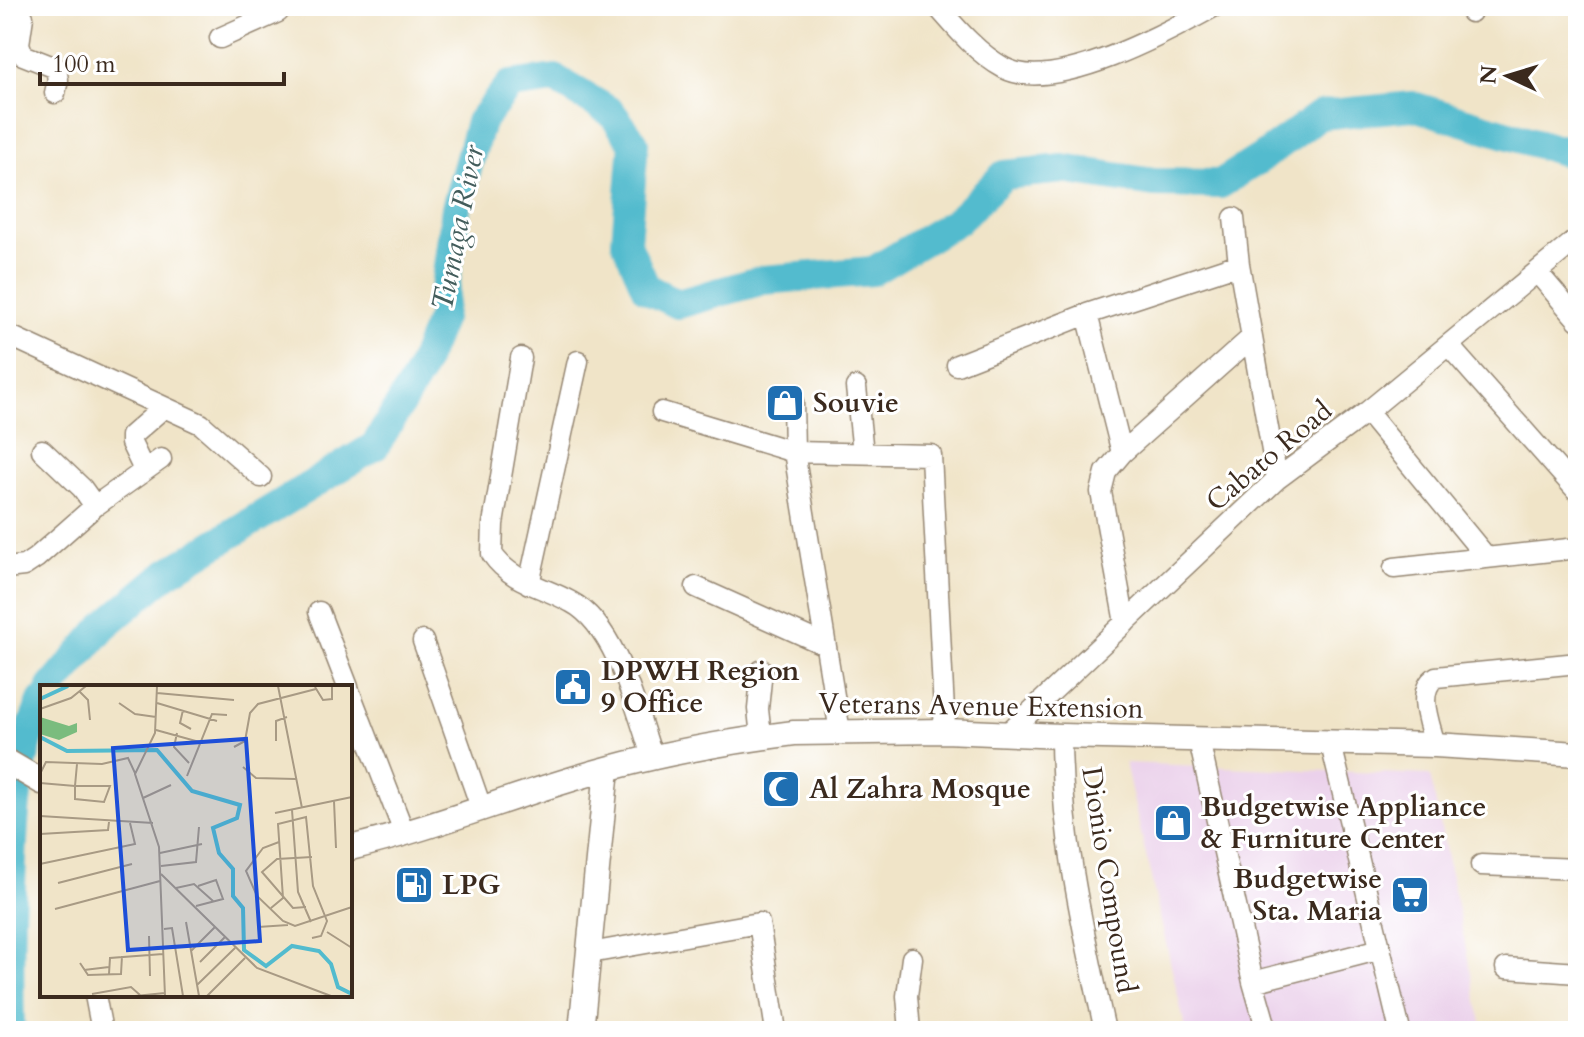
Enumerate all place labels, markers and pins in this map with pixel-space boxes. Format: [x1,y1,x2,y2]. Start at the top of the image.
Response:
shop icon: Souvie [764,382,806,424]
place label: Souvie [813,384,899,422]
place label: DPWH Region 9 Office [601,652,800,722]
public building icon: DPWH Region 9 Office [552,666,594,708]
mosque icon: Al Zahra Mosque [760,768,802,810]
place label: Al Zahra Mosque [809,770,1031,808]
place label: Budgetwise Appliance & Furniture Center [1201,788,1486,858]
shop icon: Budgetwise Appliance & Furniture Center [1152,802,1194,844]
place label: Budgetwise Sta. Maria [1233,860,1382,930]
fuel station icon: LPG [393,864,435,906]
place label: LPG [442,866,501,904]
supermarket icon: Budgetwise Sta. Maria [1389,874,1431,916]

